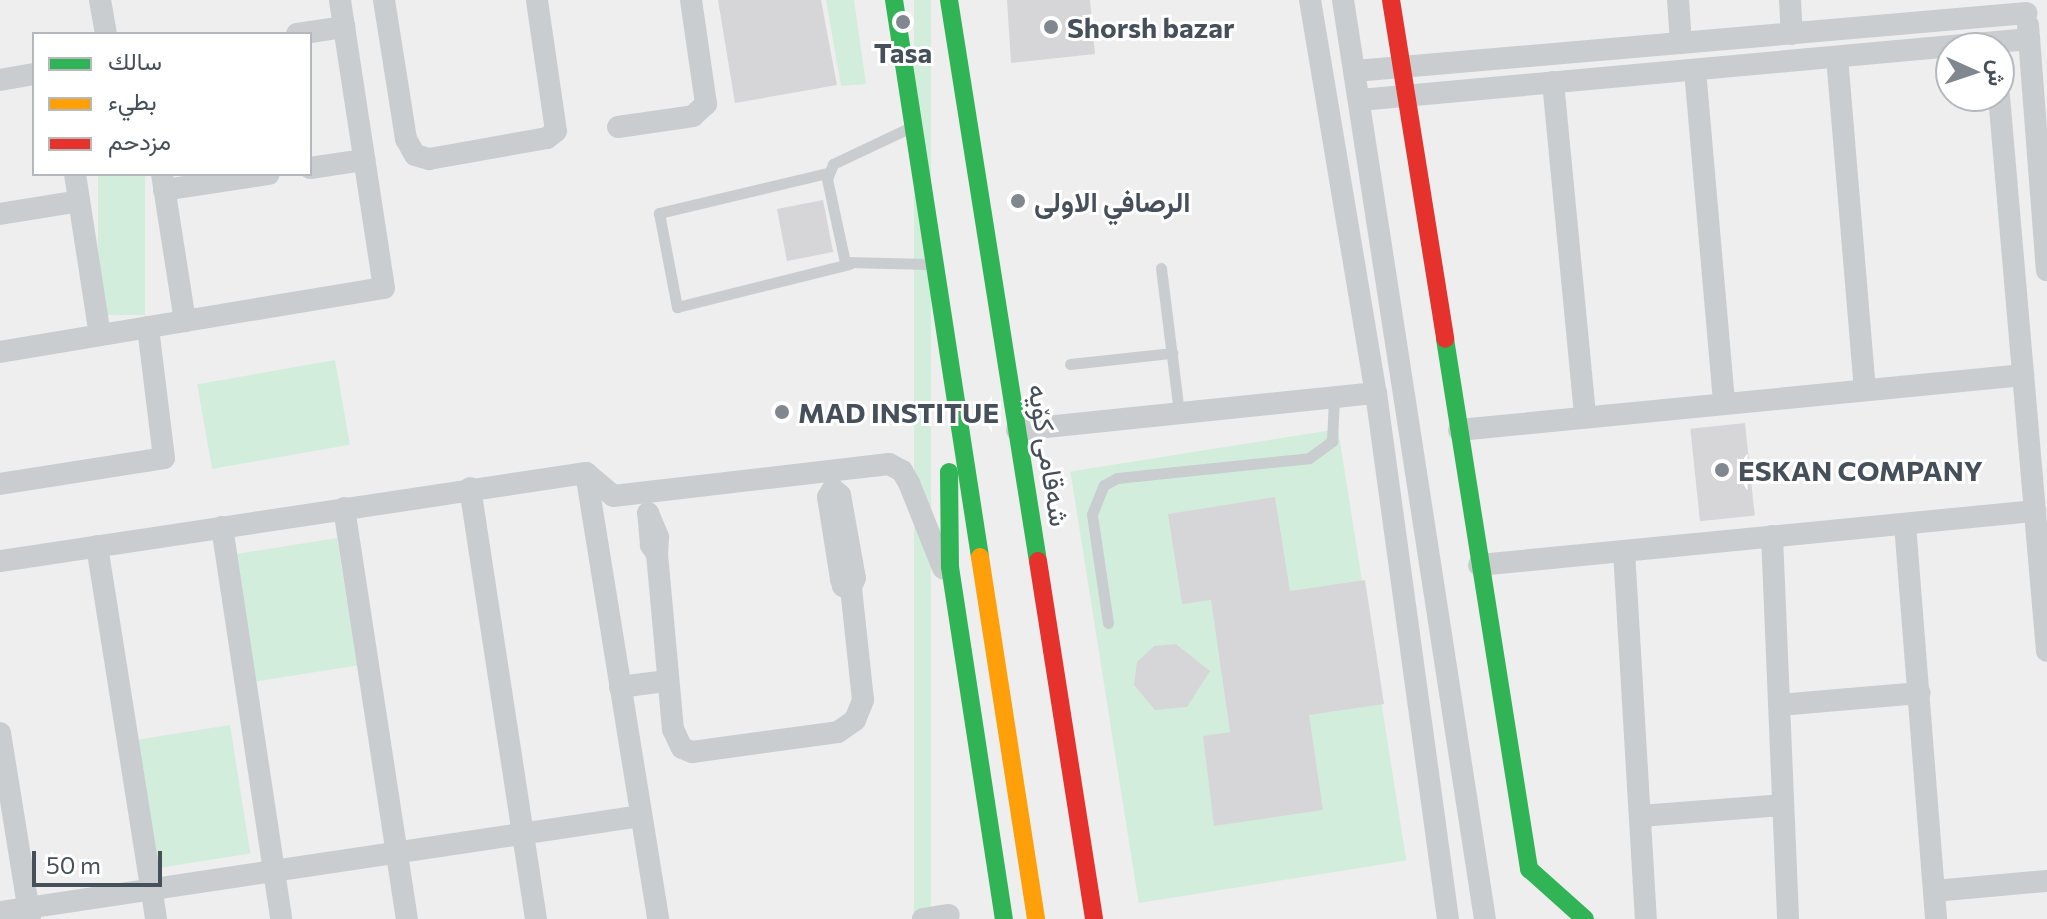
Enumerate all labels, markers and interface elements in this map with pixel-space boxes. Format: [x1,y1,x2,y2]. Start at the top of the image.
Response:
place label: Shorsh bazar [1067,10,1235,44]
marker: Tasa [894,13,912,31]
marker: Shorsh bazar [1042,18,1060,36]
legend [32,32,312,176]
north arrow [1935,32,2015,112]
place label: Tasa [874,35,932,69]
text: سالك [108,46,162,75]
text: ش [1983,59,2012,87]
text: بطيء [108,86,157,115]
text: مزدحم [108,126,171,155]
place label: الرصافي الاولى [1034,184,1191,218]
marker: الرصافي الاولى [1009,192,1027,210]
street label: شەقامی کۆیە [1022,381,1078,529]
place label: MAD INSTITUE [798,395,999,429]
marker: MAD INSTITUE [773,403,791,421]
place label: ESKAN COMPANY [1738,453,1983,487]
marker: ESKAN COMPANY [1713,461,1731,479]
scale bar [36,835,166,885]
text: 50 m [46,850,101,879]

